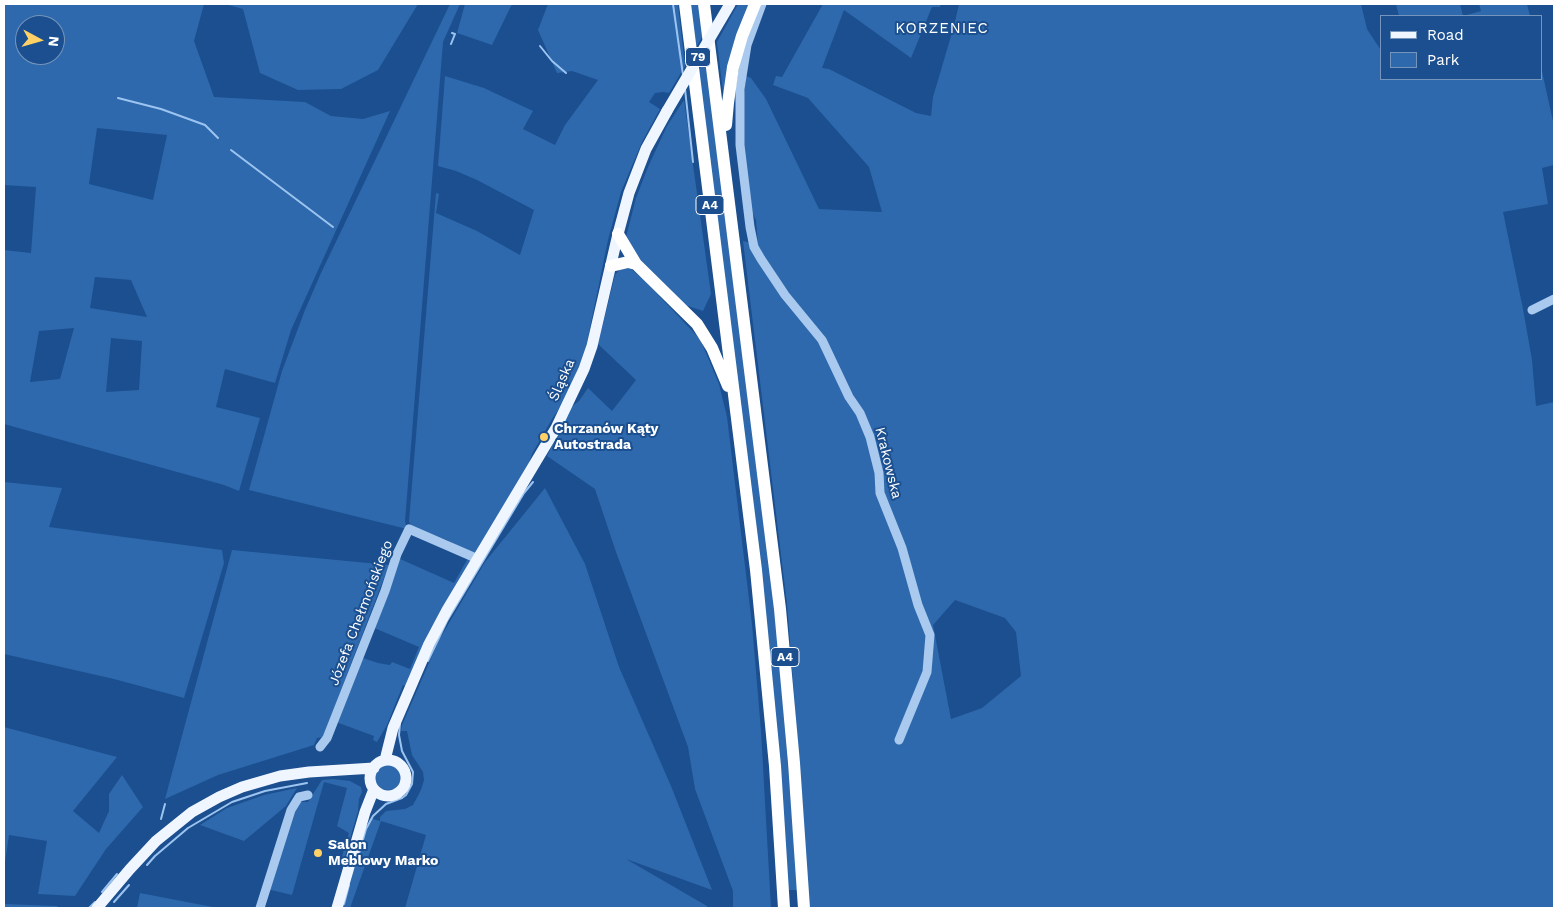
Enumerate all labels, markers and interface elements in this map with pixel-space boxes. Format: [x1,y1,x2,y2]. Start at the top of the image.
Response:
north arrow [15,15,65,65]
legend [1380,15,1543,80]
district label: KORZENIEC [894,20,990,38]
text: Road [1427,26,1464,44]
text: N [45,35,62,47]
road number: 79 [686,48,710,66]
text: Park [1427,51,1459,69]
road number: A4 [696,196,724,214]
street label: Śląska [545,356,579,404]
place label: Chrzanów Kąty Autostrada [554,421,659,454]
street label: Krakowska [871,425,905,501]
marker: Chrzanów Kąty Autostrada [538,431,550,443]
street label: Józefa Chełmońskiego [326,538,396,688]
road number: A4 [771,648,799,666]
place label: Salon Meblowy Marko [328,837,438,870]
marker: Salon Meblowy Marko [312,847,324,859]

